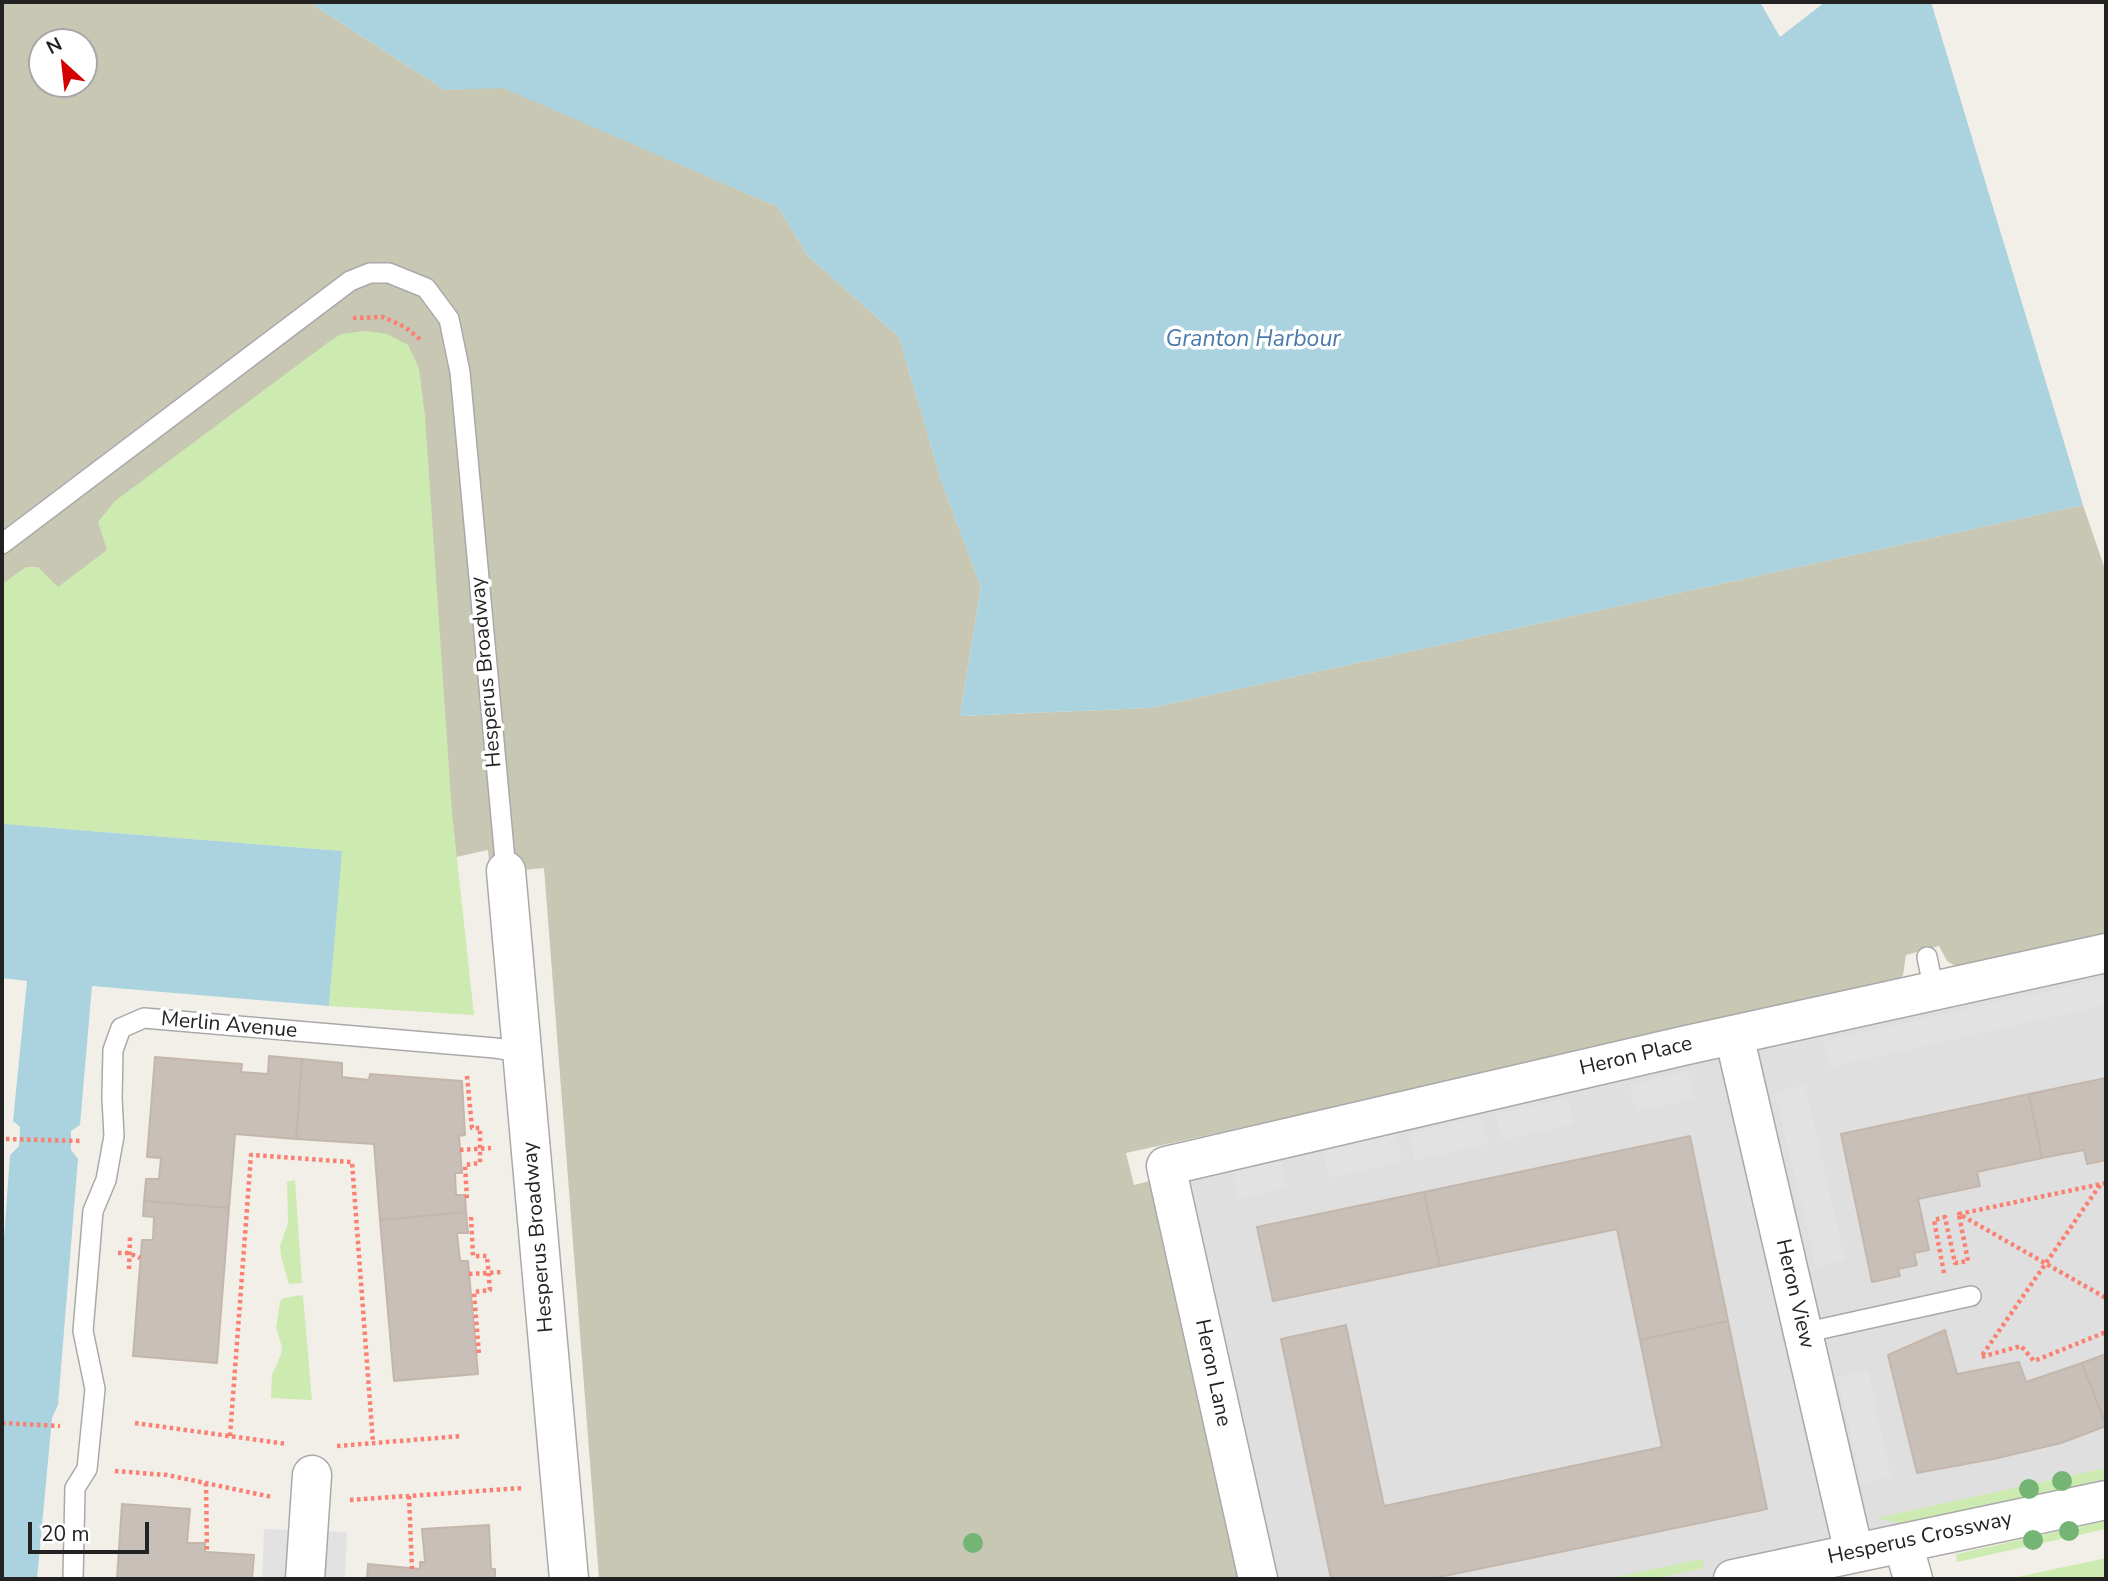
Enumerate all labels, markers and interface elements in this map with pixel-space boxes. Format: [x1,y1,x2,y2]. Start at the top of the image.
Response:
north arrow [28,28,98,98]
text: N [42,31,67,61]
water label: Granton Harbour [1165,326,1341,354]
street label: Hesperus Broadway [466,576,508,768]
street label: Merlin Avenue [160,1007,298,1045]
street label: Heron Place [1577,1032,1695,1082]
street label: Hesperus Broadway [518,1141,560,1333]
street label: Heron View [1769,1237,1819,1351]
street label: Heron Lane [1188,1317,1236,1429]
street label: Hesperus Crossway [1825,1507,2015,1571]
scale bar [32,1508,152,1552]
text: 20 m [41,1520,90,1548]

